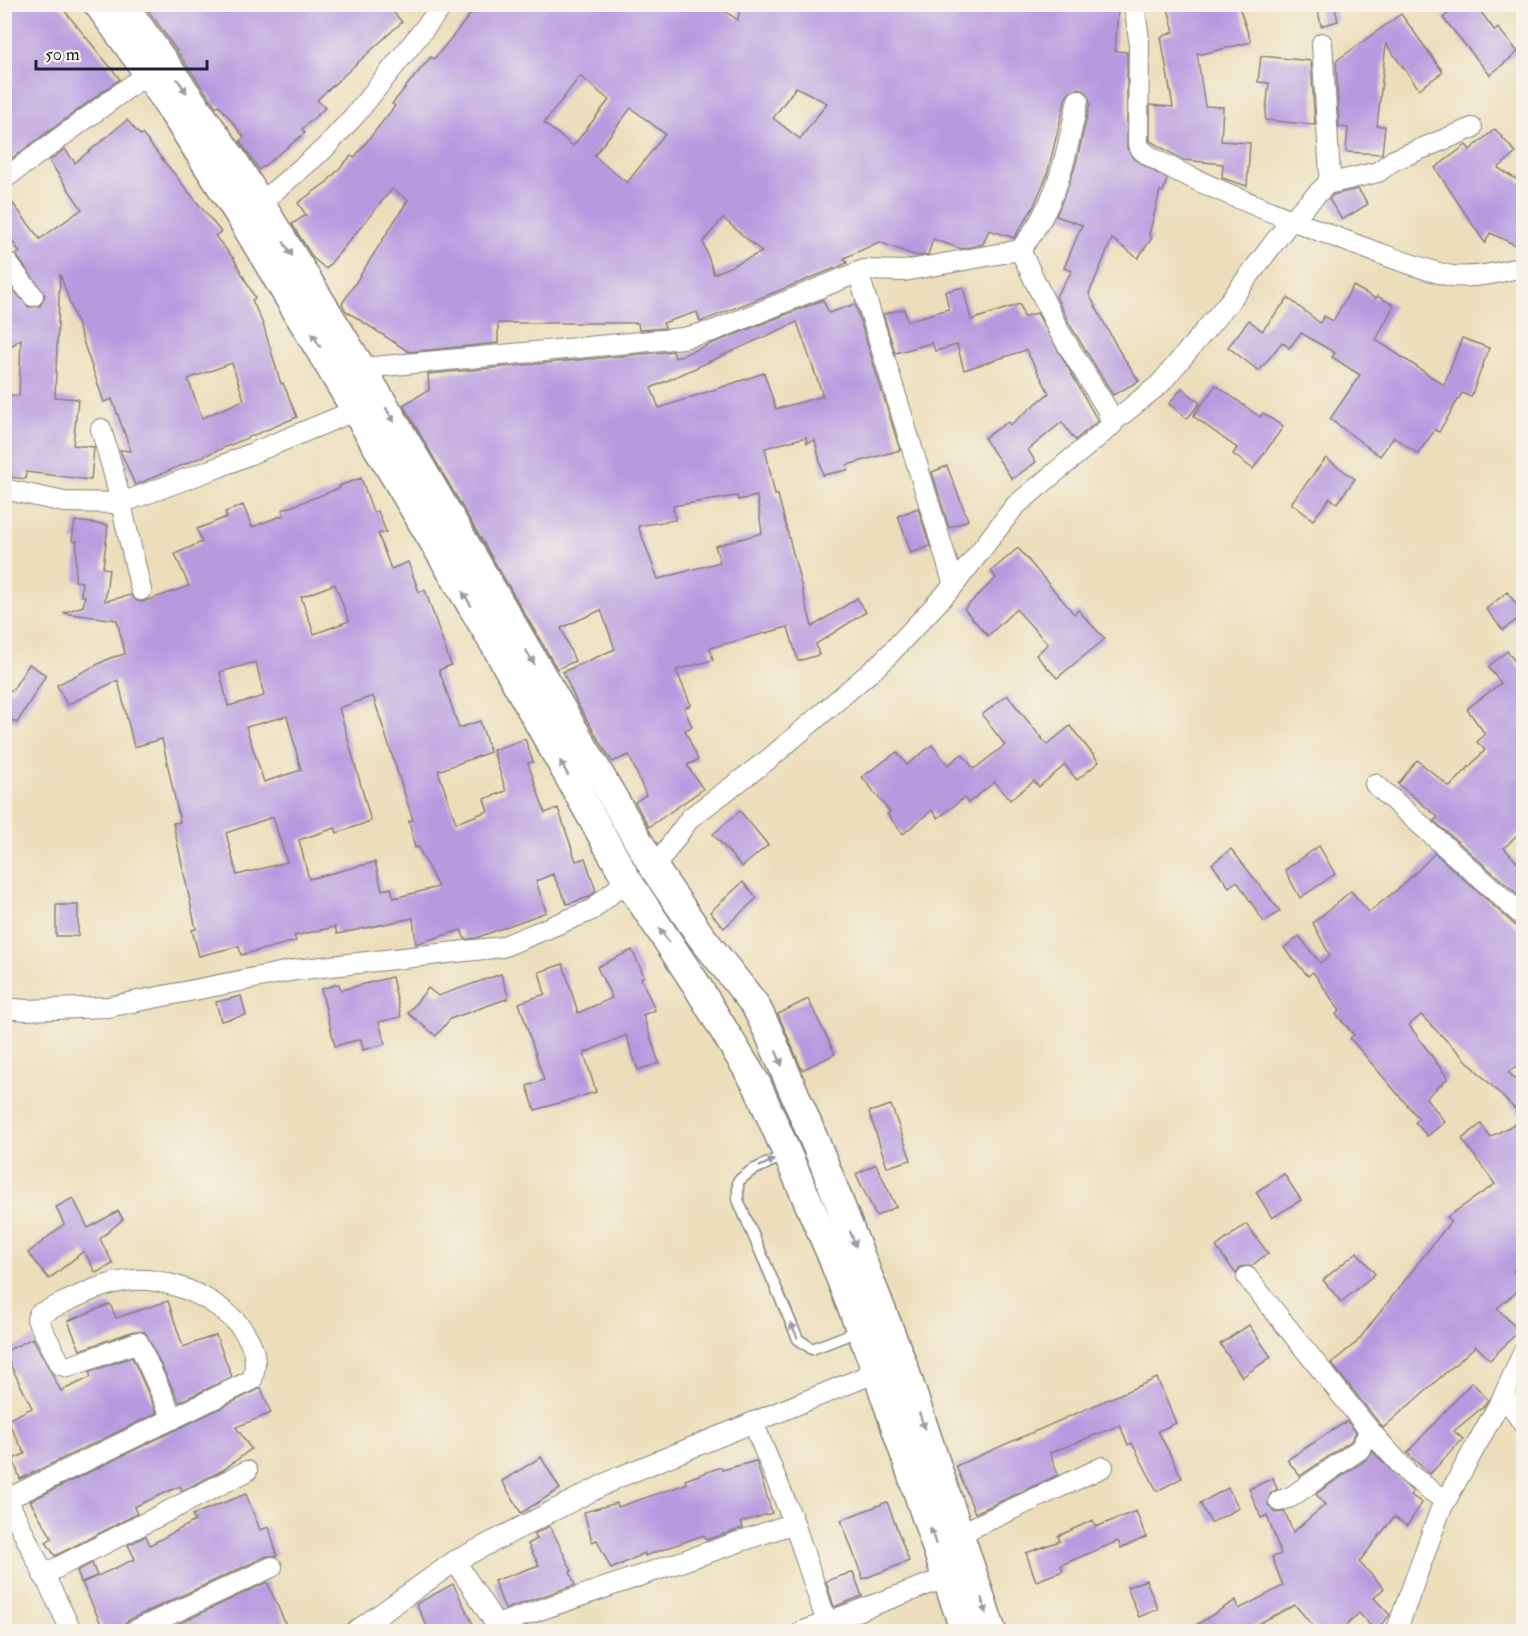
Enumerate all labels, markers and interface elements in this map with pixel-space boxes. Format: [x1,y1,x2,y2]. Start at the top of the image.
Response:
scale bar [36,33,207,71]
text: 50 m [45,43,80,66]
one-way arrow [176,78,187,94]
one-way arrow [282,241,293,257]
one-way arrow [310,332,321,348]
one-way arrow [385,407,396,423]
one-way arrow [462,591,473,607]
one-way arrow [525,649,535,666]
one-way arrow [560,759,570,776]
one-way arrow [659,927,670,943]
one-way arrow [774,1050,784,1068]
one-way arrow [758,1158,776,1167]
one-way arrow [849,1230,859,1248]
one-way arrow [789,1320,799,1338]
one-way arrow [918,1412,928,1430]
one-way arrow [928,1527,937,1545]
one-way arrow [980,1597,989,1615]

